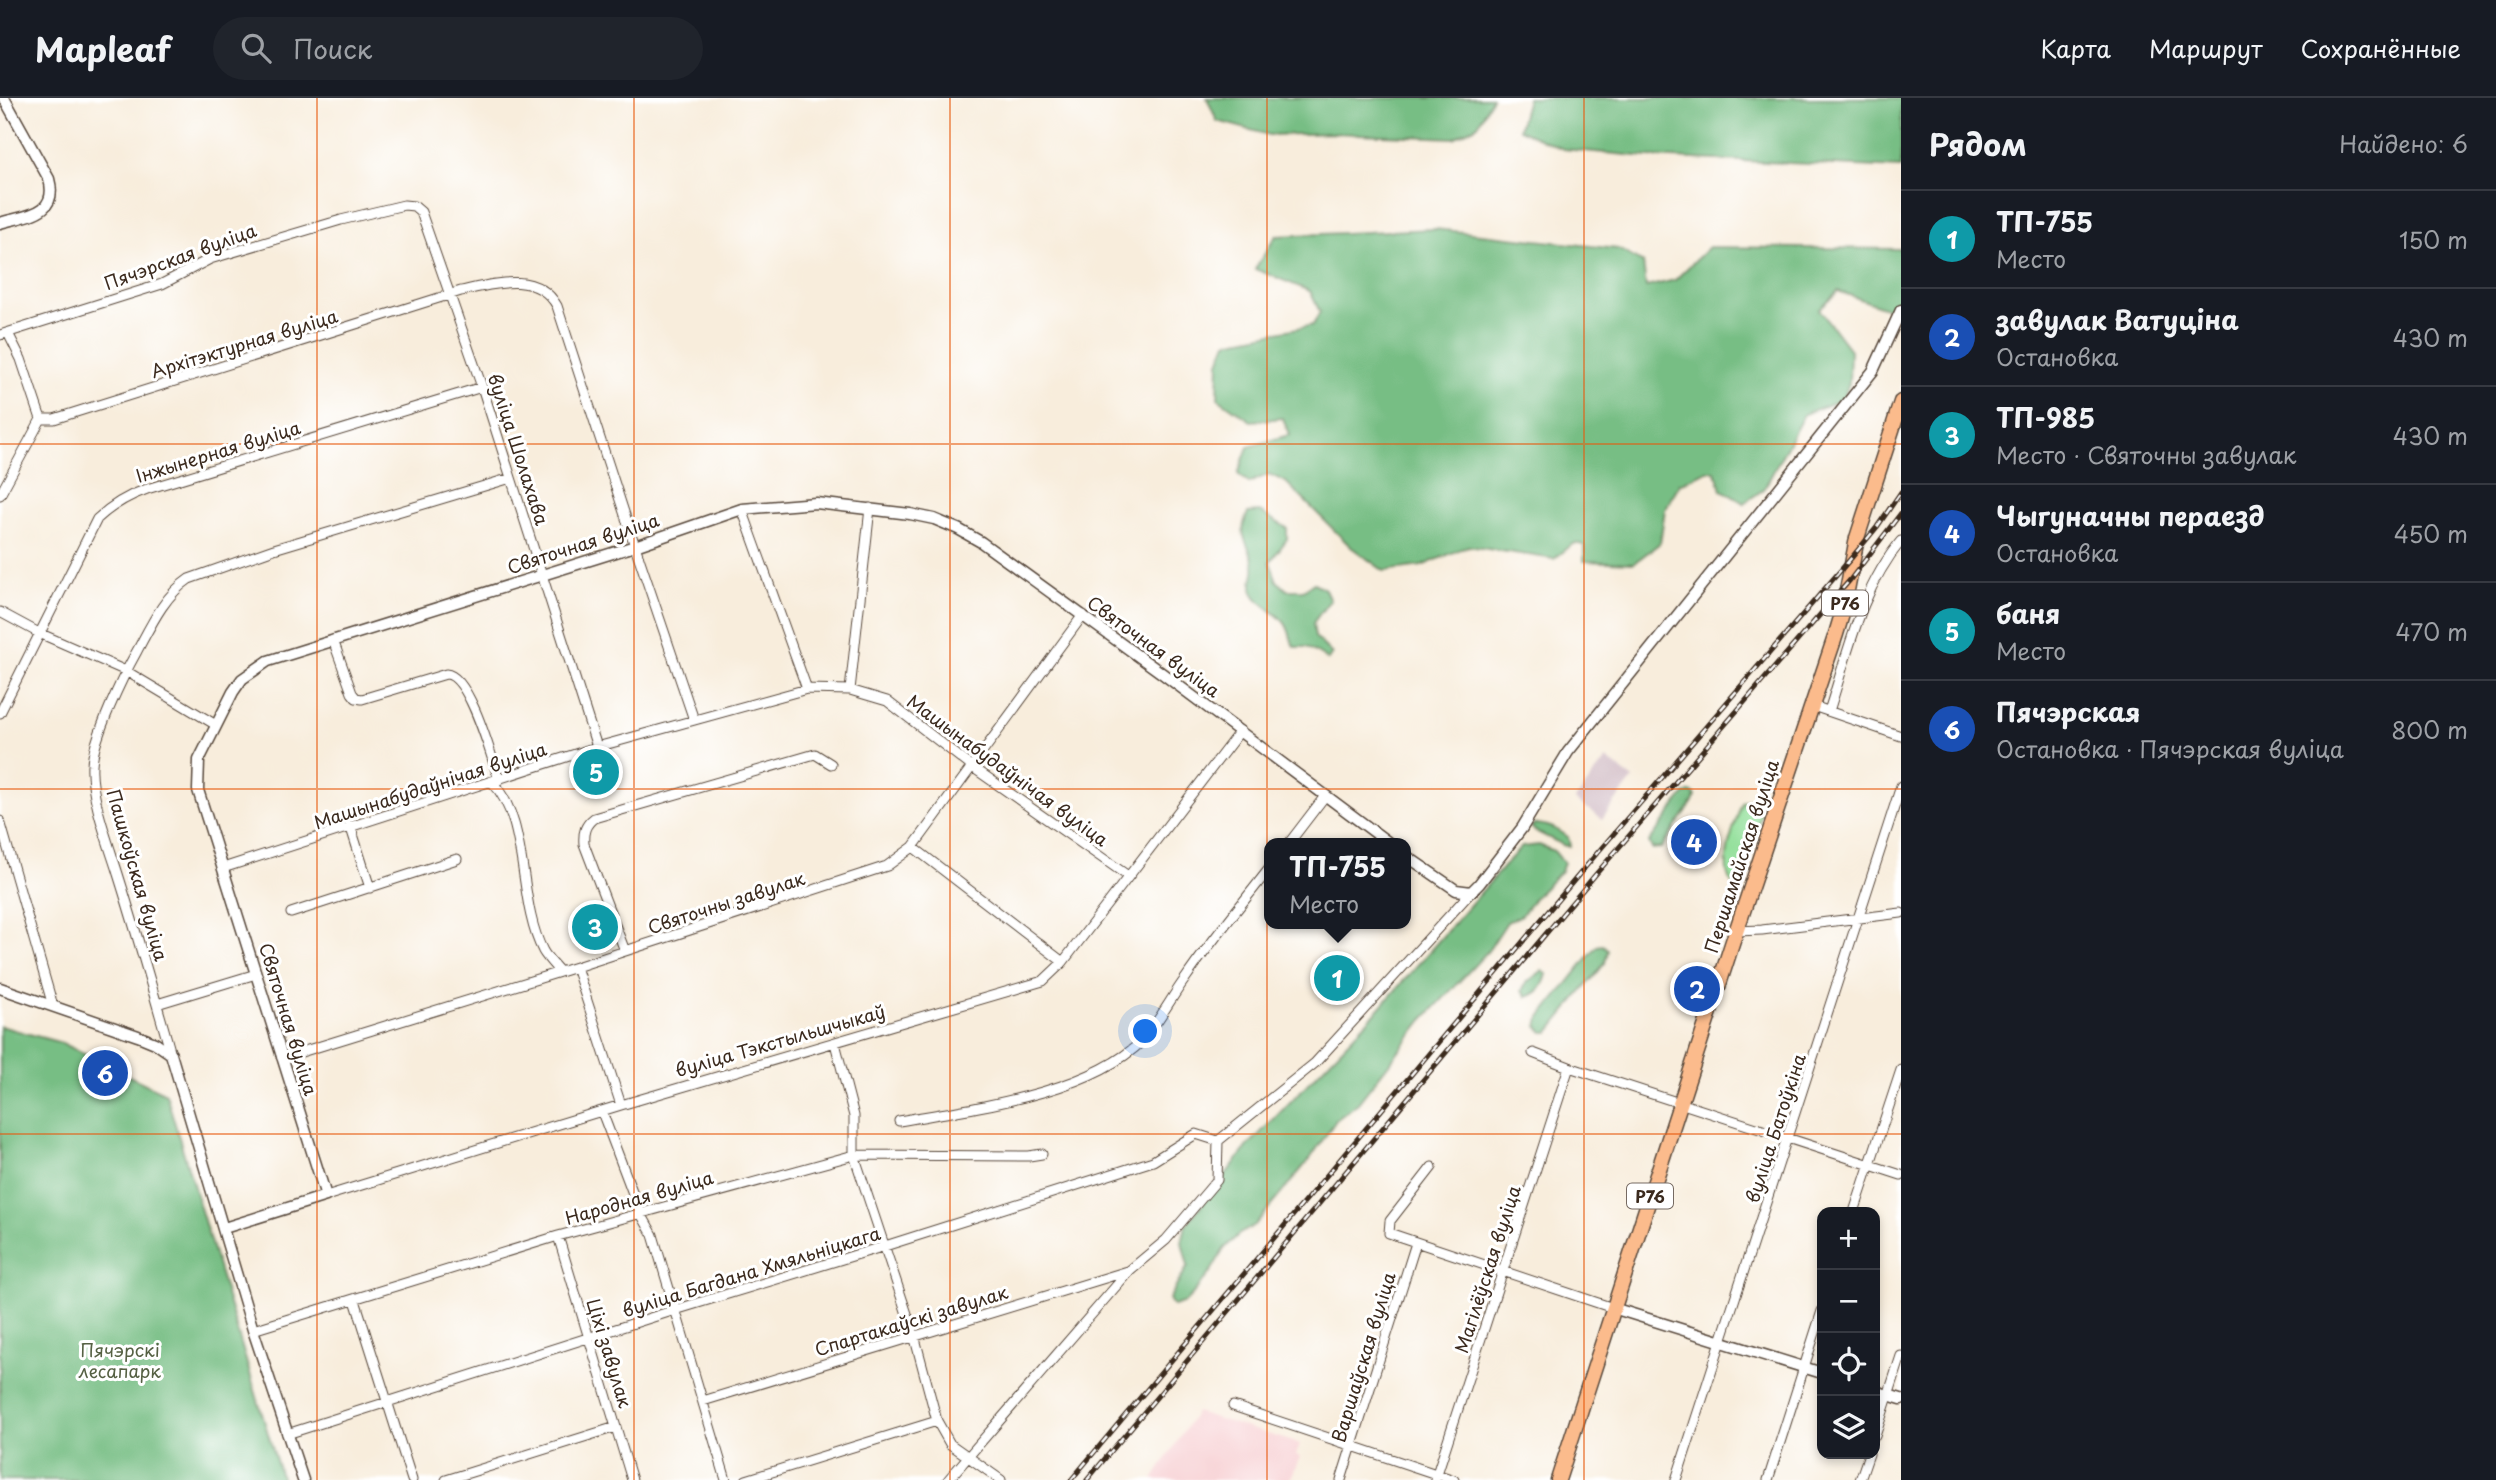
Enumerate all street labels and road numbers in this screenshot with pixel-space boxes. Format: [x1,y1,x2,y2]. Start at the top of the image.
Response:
street label: Пячэрская вуліца [100,216,260,296]
street label: Архітэктурная вуліца [147,302,341,384]
street label: вуліца Шолахава [482,370,556,529]
street label: Інжынерная вуліца [132,413,304,489]
street label: Святочная вуліца [504,506,662,580]
street label: Святочная вуліца [1082,589,1226,703]
road number: Р76 [1822,590,1868,616]
street label: Машынабудаўнічая вуліца [902,688,1114,852]
street label: Машынабудаўнічая вуліца [310,735,550,835]
street label: Першамайская вуліца [1697,756,1785,956]
street label: Пашкоўская вуліца [101,786,175,964]
street label: Святочны завулак [644,864,808,940]
street label: Святочная вуліца [253,939,325,1099]
street label: вуліца Тэкстыльшчыкаў [672,997,888,1083]
street label: вуліца Батоўкіна [1738,1049,1812,1206]
street label: Народная вуліца [562,1163,716,1231]
street label: Магілёўская вуліца [1447,1182,1527,1356]
road number: Р76 [1627,1184,1673,1208]
street label: вуліца Багдана Хмяльніцкага [618,1219,884,1323]
street label: Варшаўская вуліца [1324,1268,1402,1446]
street label: Спартакаўскі завулак [811,1278,1011,1362]
street label: Ціхі завулак [581,1295,639,1411]

